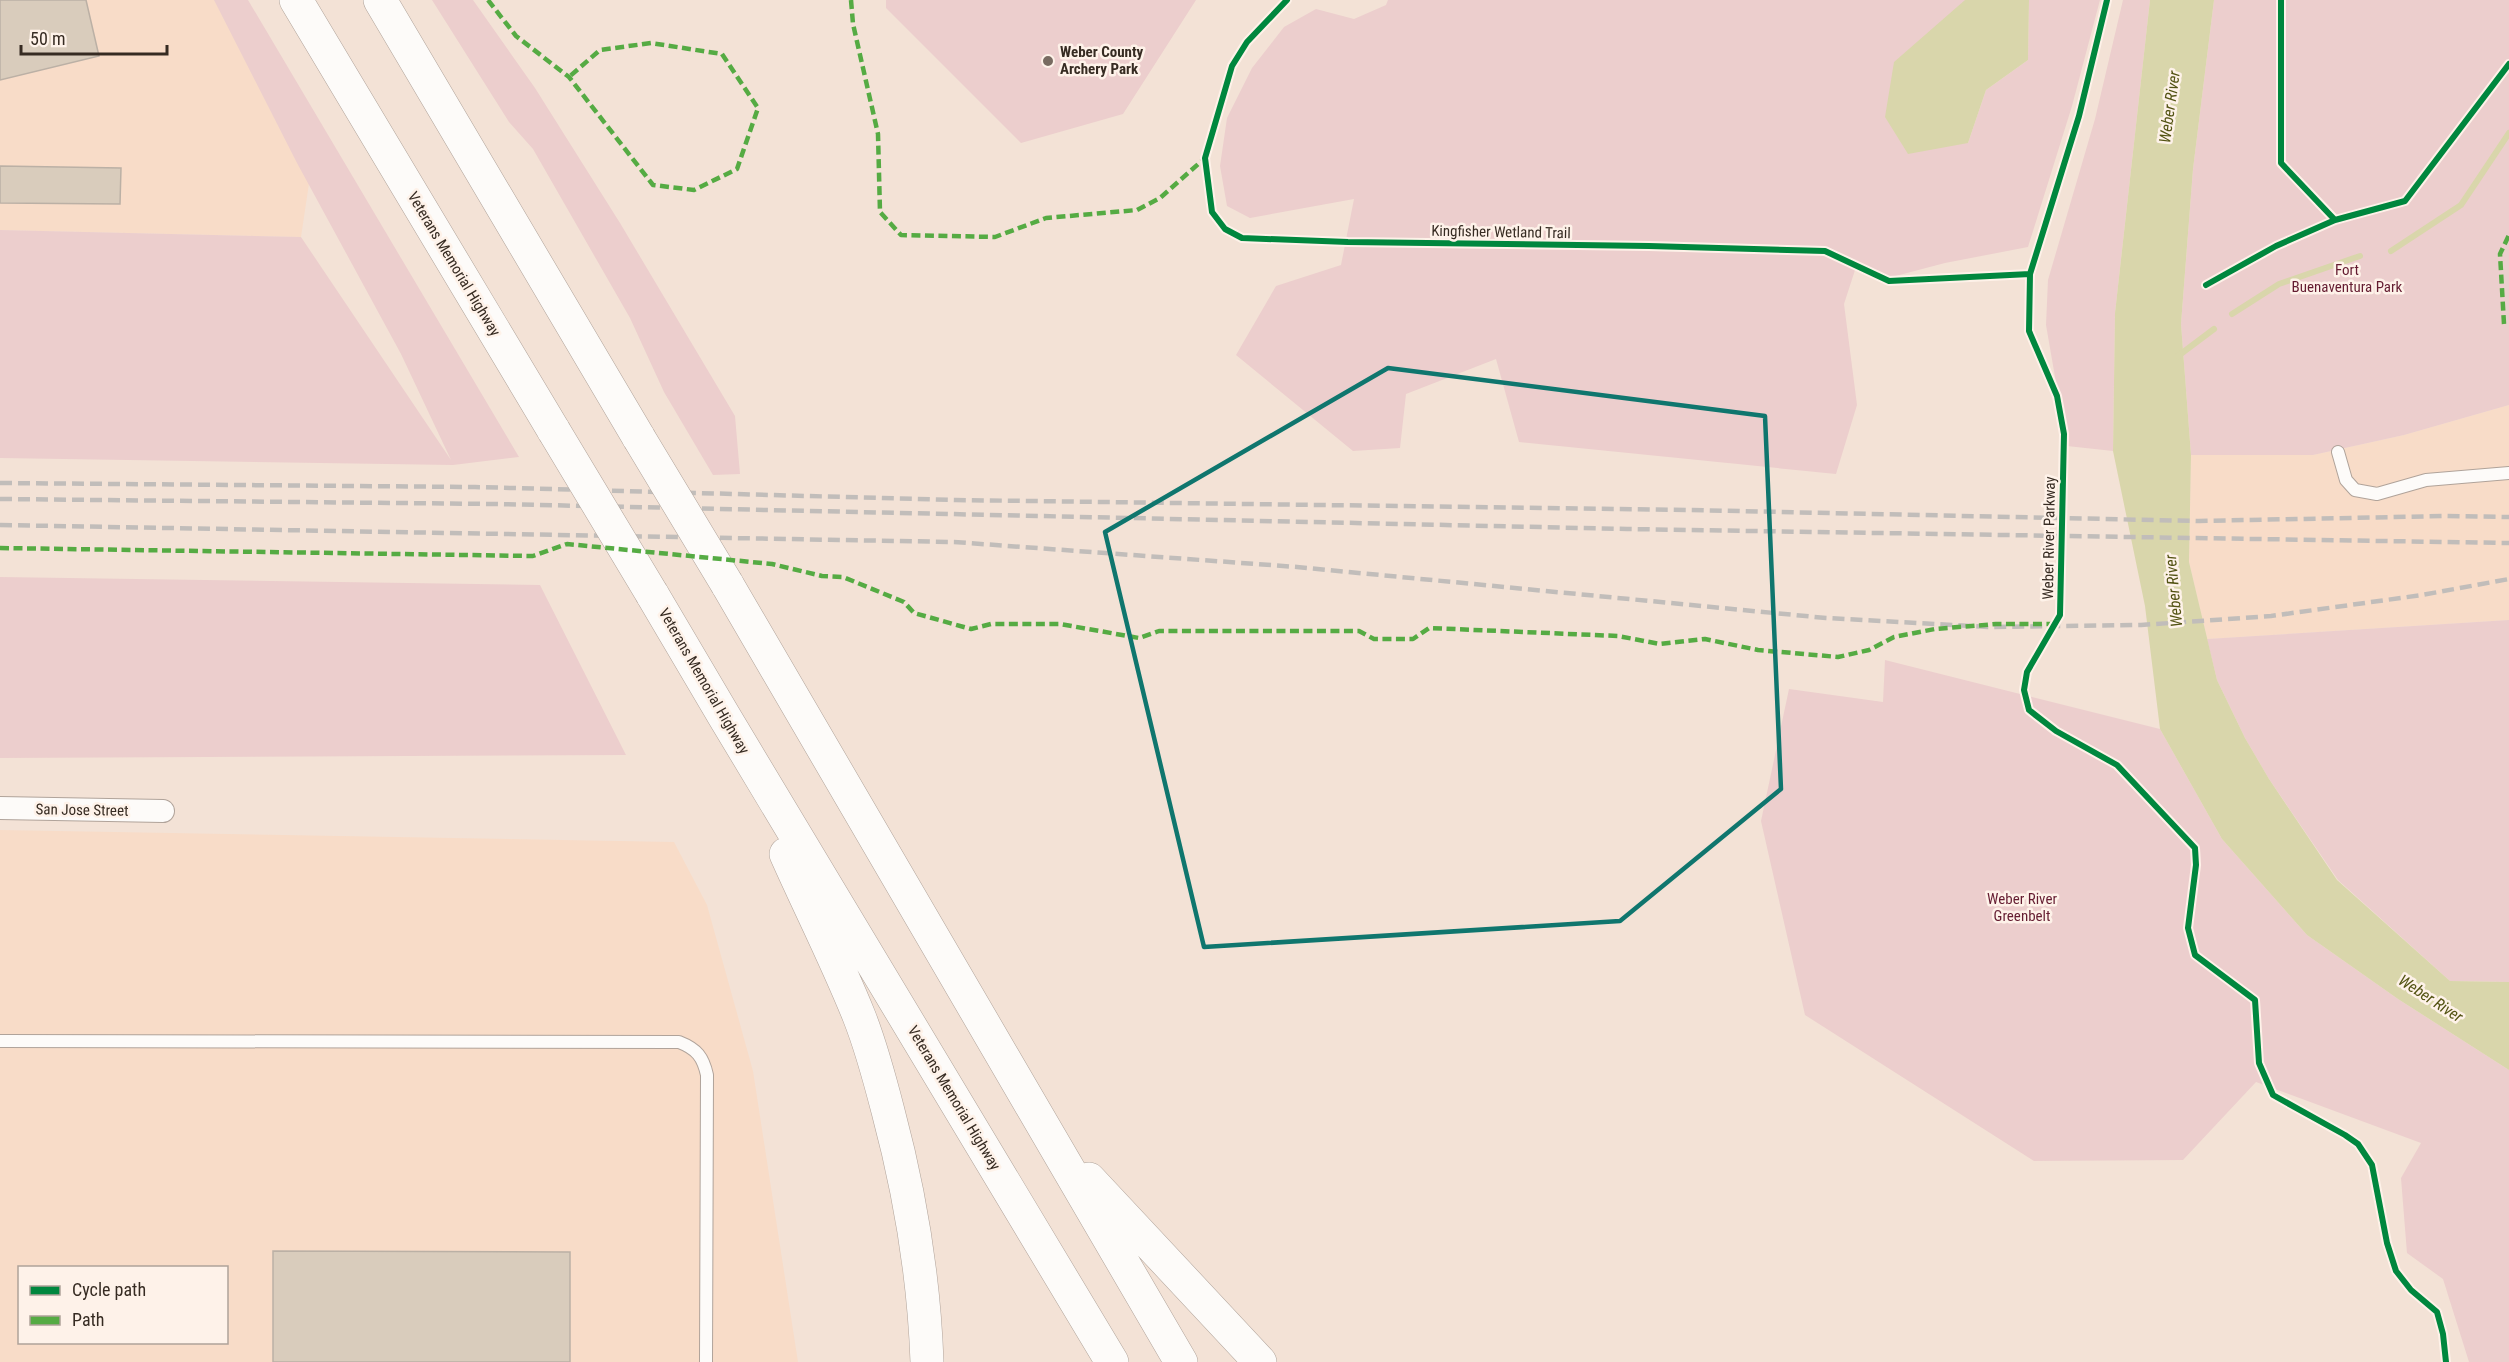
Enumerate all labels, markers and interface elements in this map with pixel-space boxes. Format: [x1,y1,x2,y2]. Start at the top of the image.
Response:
scale bar [21,18,166,56]
text: 50 m [30,28,65,49]
place label: Weber County Archery Park [1060,43,1144,78]
marker: Weber County Archery Park [1041,54,1055,68]
water label: Weber River [2155,69,2184,144]
street label: Veterans Memorial Highway [404,189,504,339]
street label: Kingfisher Wetland Trail [1431,222,1571,242]
park label: Fort Buenaventura Park [2292,261,2403,296]
street label: Weber River Parkway [2039,476,2059,600]
water label: Weber River [2161,553,2186,628]
street label: Veterans Memorial Highway [655,605,753,757]
street label: San Jose Street [35,800,129,820]
park label: Weber River Greenbelt [1987,890,2057,925]
water label: Weber River [2395,971,2467,1027]
street label: Veterans Memorial Highway [904,1023,1004,1173]
legend [18,1266,228,1344]
text: Cycle path [72,1279,146,1300]
text: Path [72,1309,105,1330]

